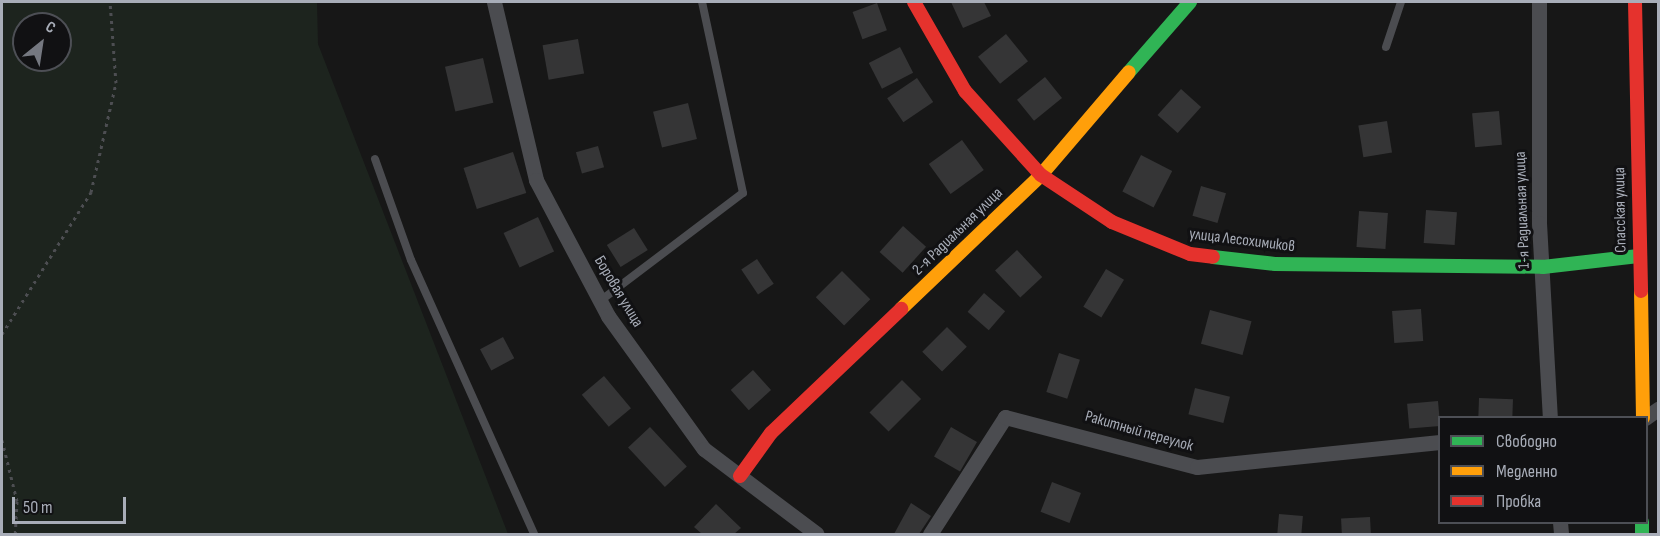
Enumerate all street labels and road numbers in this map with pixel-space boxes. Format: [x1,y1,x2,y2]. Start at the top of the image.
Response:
street label: 1-я Радиальная улица [1511,151,1535,269]
street label: Спасская улица [1611,167,1631,253]
street label: 2-я Радиальная улица [909,184,1007,280]
street label: улица Лесохимиков [1188,225,1296,257]
street label: Боровая улица [589,253,647,331]
street label: Ракитный переулок [1083,407,1195,457]

